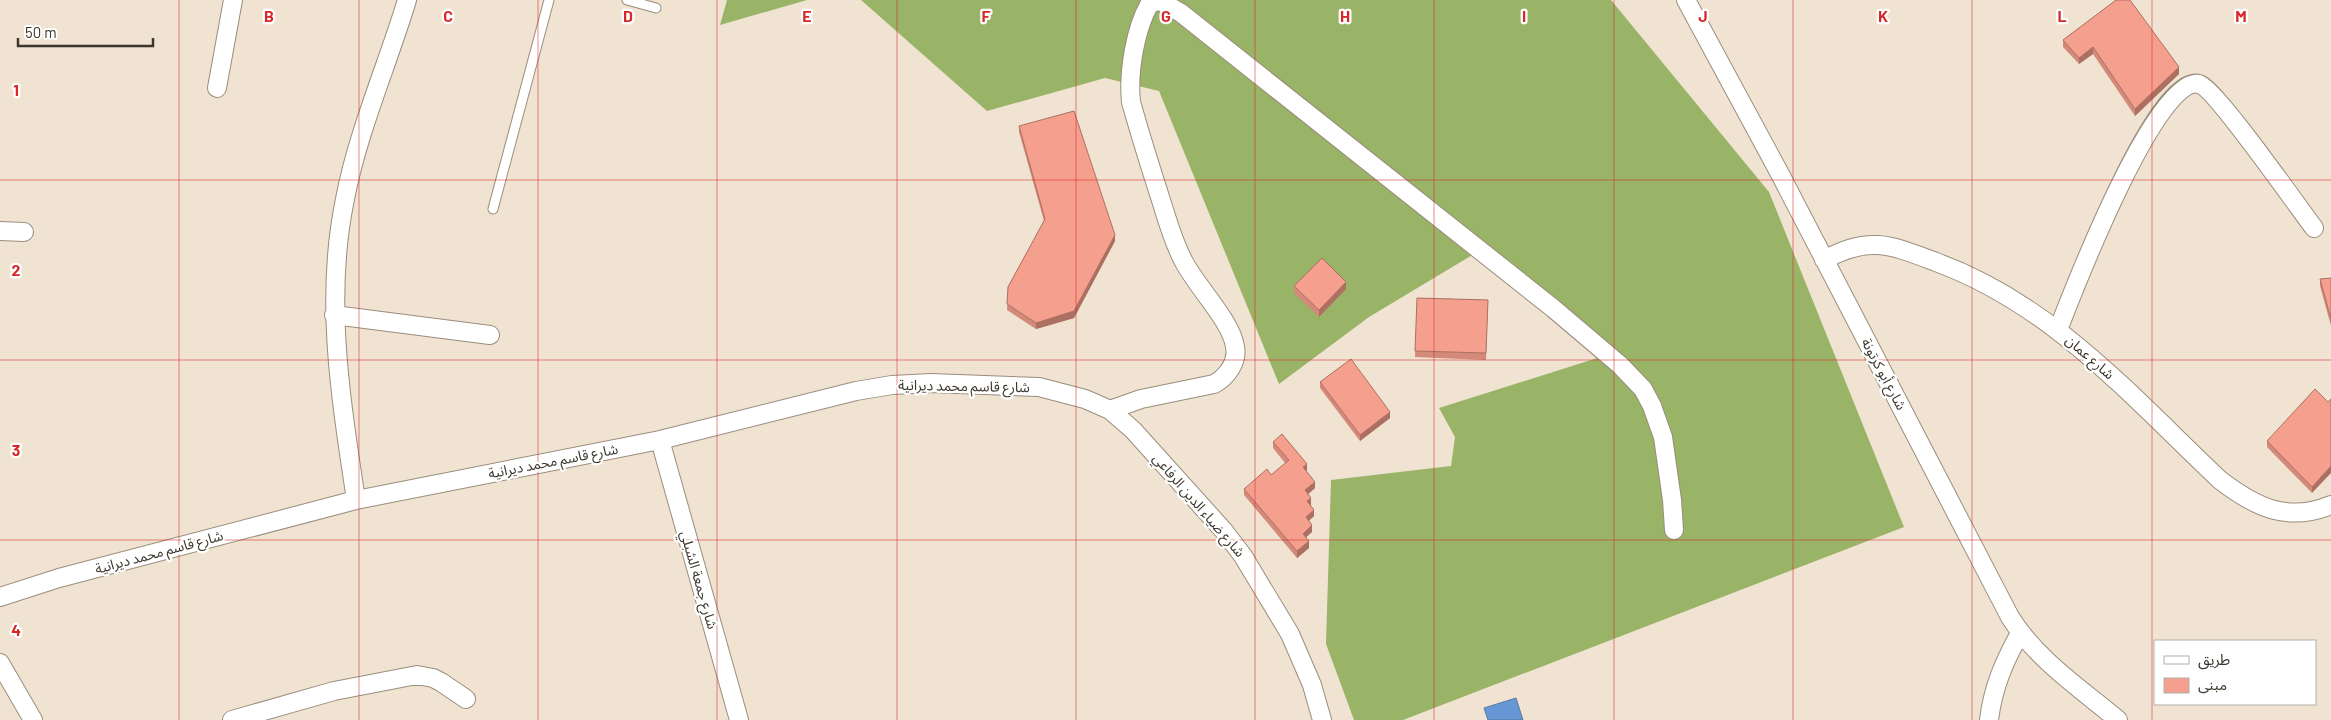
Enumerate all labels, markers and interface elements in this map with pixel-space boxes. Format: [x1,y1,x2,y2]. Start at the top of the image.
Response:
text: B [264,6,274,25]
text: C [443,6,453,25]
text: D [623,6,633,25]
text: E [802,6,812,25]
text: F [982,6,991,25]
text: G [1161,6,1171,25]
text: H [1340,6,1350,25]
text: I [1522,6,1526,25]
text: J [1698,6,1708,25]
text: K [1878,6,1888,25]
text: L [2057,6,2067,25]
text: M [2235,6,2247,25]
scale bar [18,15,152,47]
text: 50 m [25,23,57,41]
text: 1 [13,80,19,99]
text: 2 [12,260,21,279]
street label: شارع عمان [2061,331,2118,385]
street label: شارع أبو كرتونة [1856,335,1910,414]
street label: شارع قاسم محمد ديرانية [898,376,1030,398]
text: 3 [12,440,20,459]
street label: شارع قاسم محمد ديرانية [487,440,620,484]
street label: شارع ضياء الدين الرفاعي [1147,449,1249,562]
street label: شارع قاسم محمد ديرانية [93,526,226,580]
street label: شارع جمعة الشبلي [674,529,722,632]
text: 4 [11,620,21,639]
legend [2154,640,2316,705]
text: طريق [2198,650,2230,670]
text: مبنى [2198,675,2227,694]

